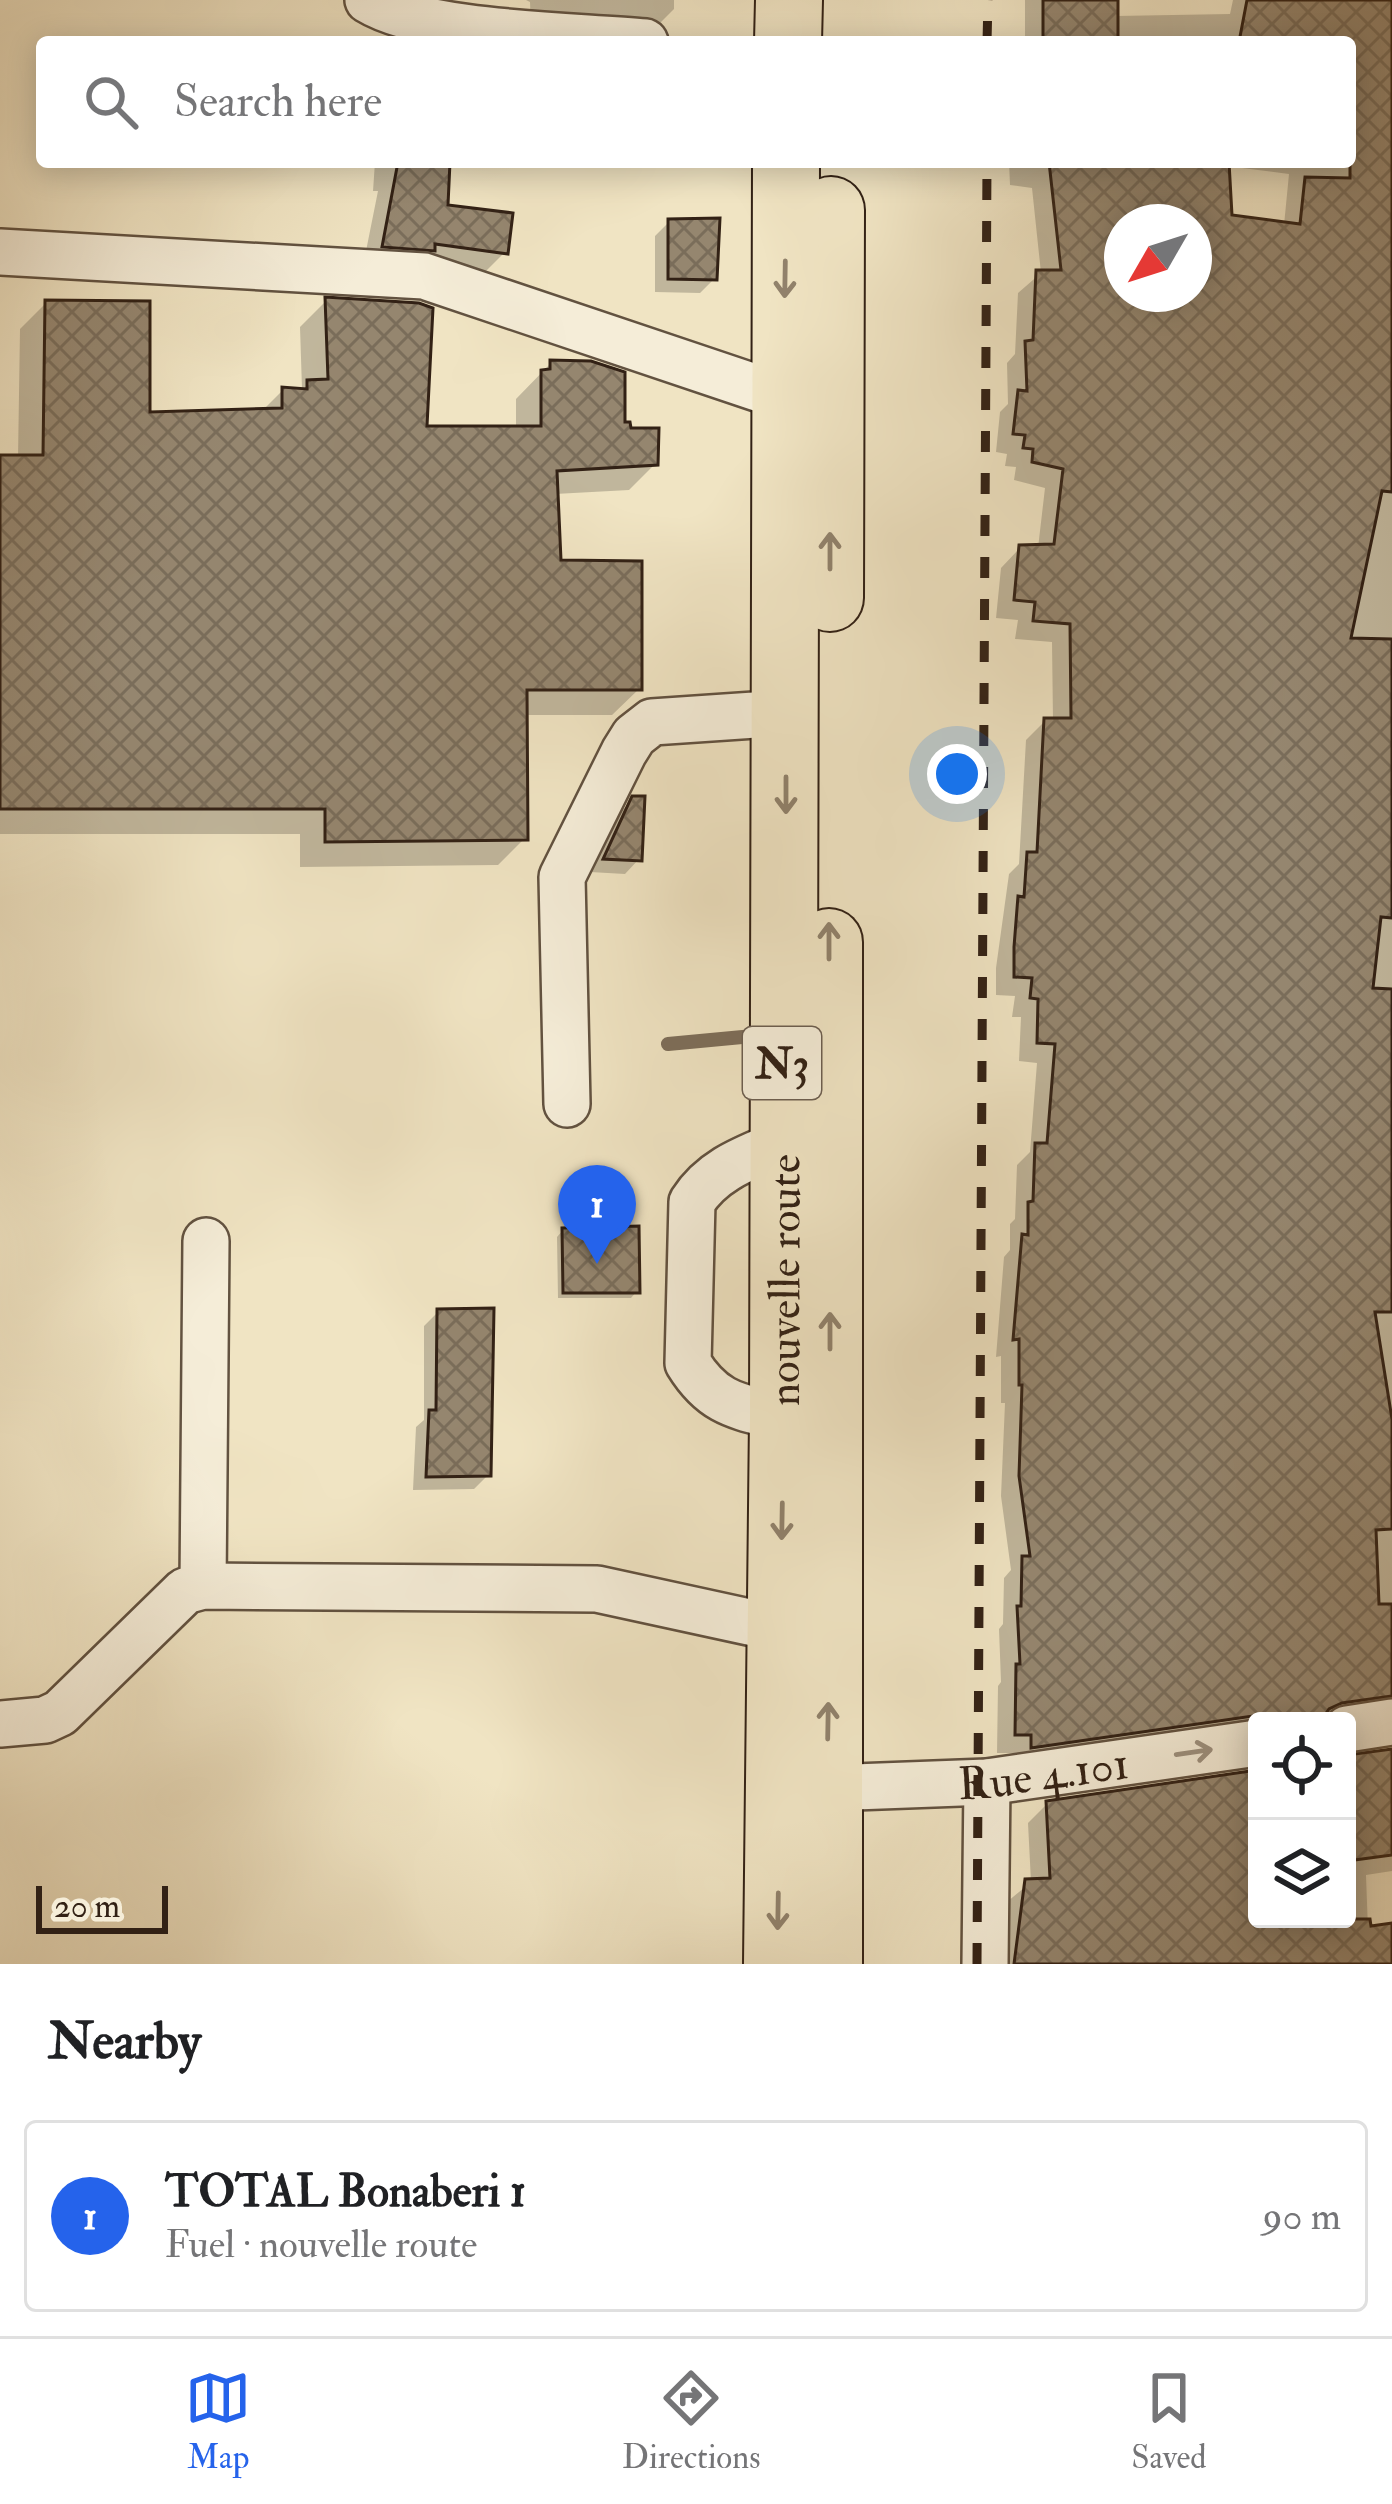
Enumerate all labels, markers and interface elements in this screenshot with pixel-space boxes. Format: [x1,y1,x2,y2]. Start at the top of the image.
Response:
search box [36,36,1356,168]
icon: search [78,69,144,135]
text: Search here [174,74,382,130]
north arrow [1104,204,1212,312]
one-way arrow [774,259,796,298]
one-way arrow [819,532,841,571]
your location [927,744,987,804]
one-way arrow [774,775,797,814]
one-way arrow [818,922,840,961]
road number: N3 [743,1027,821,1099]
street label: nouvelle route [757,1154,814,1406]
pin: 1 [558,1165,636,1264]
one-way arrow [819,1312,841,1351]
one-way arrow [771,1501,793,1540]
one-way arrow [817,1702,839,1741]
map controls [1248,1712,1356,1928]
button: locate [1248,1712,1356,1820]
street label: Rue 4.101 [957,1736,1133,1813]
one-way arrow [1174,1740,1213,1763]
button: layers [1248,1820,1356,1928]
scale bar [36,1880,168,1933]
text: 20 m [54,1886,120,1927]
one-way arrow [767,1891,789,1930]
text: Nearby [48,2010,201,2074]
text: TOTAL Bonaberi 1 [165,2164,526,2220]
text: 1 [83,2192,97,2241]
text: 90 m [1263,2192,1341,2241]
text: Fuel · nouvelle route [165,2220,477,2269]
tab: Map [185,2365,251,2478]
tab: Directions [622,2365,761,2478]
tab: Saved [1131,2365,1207,2478]

